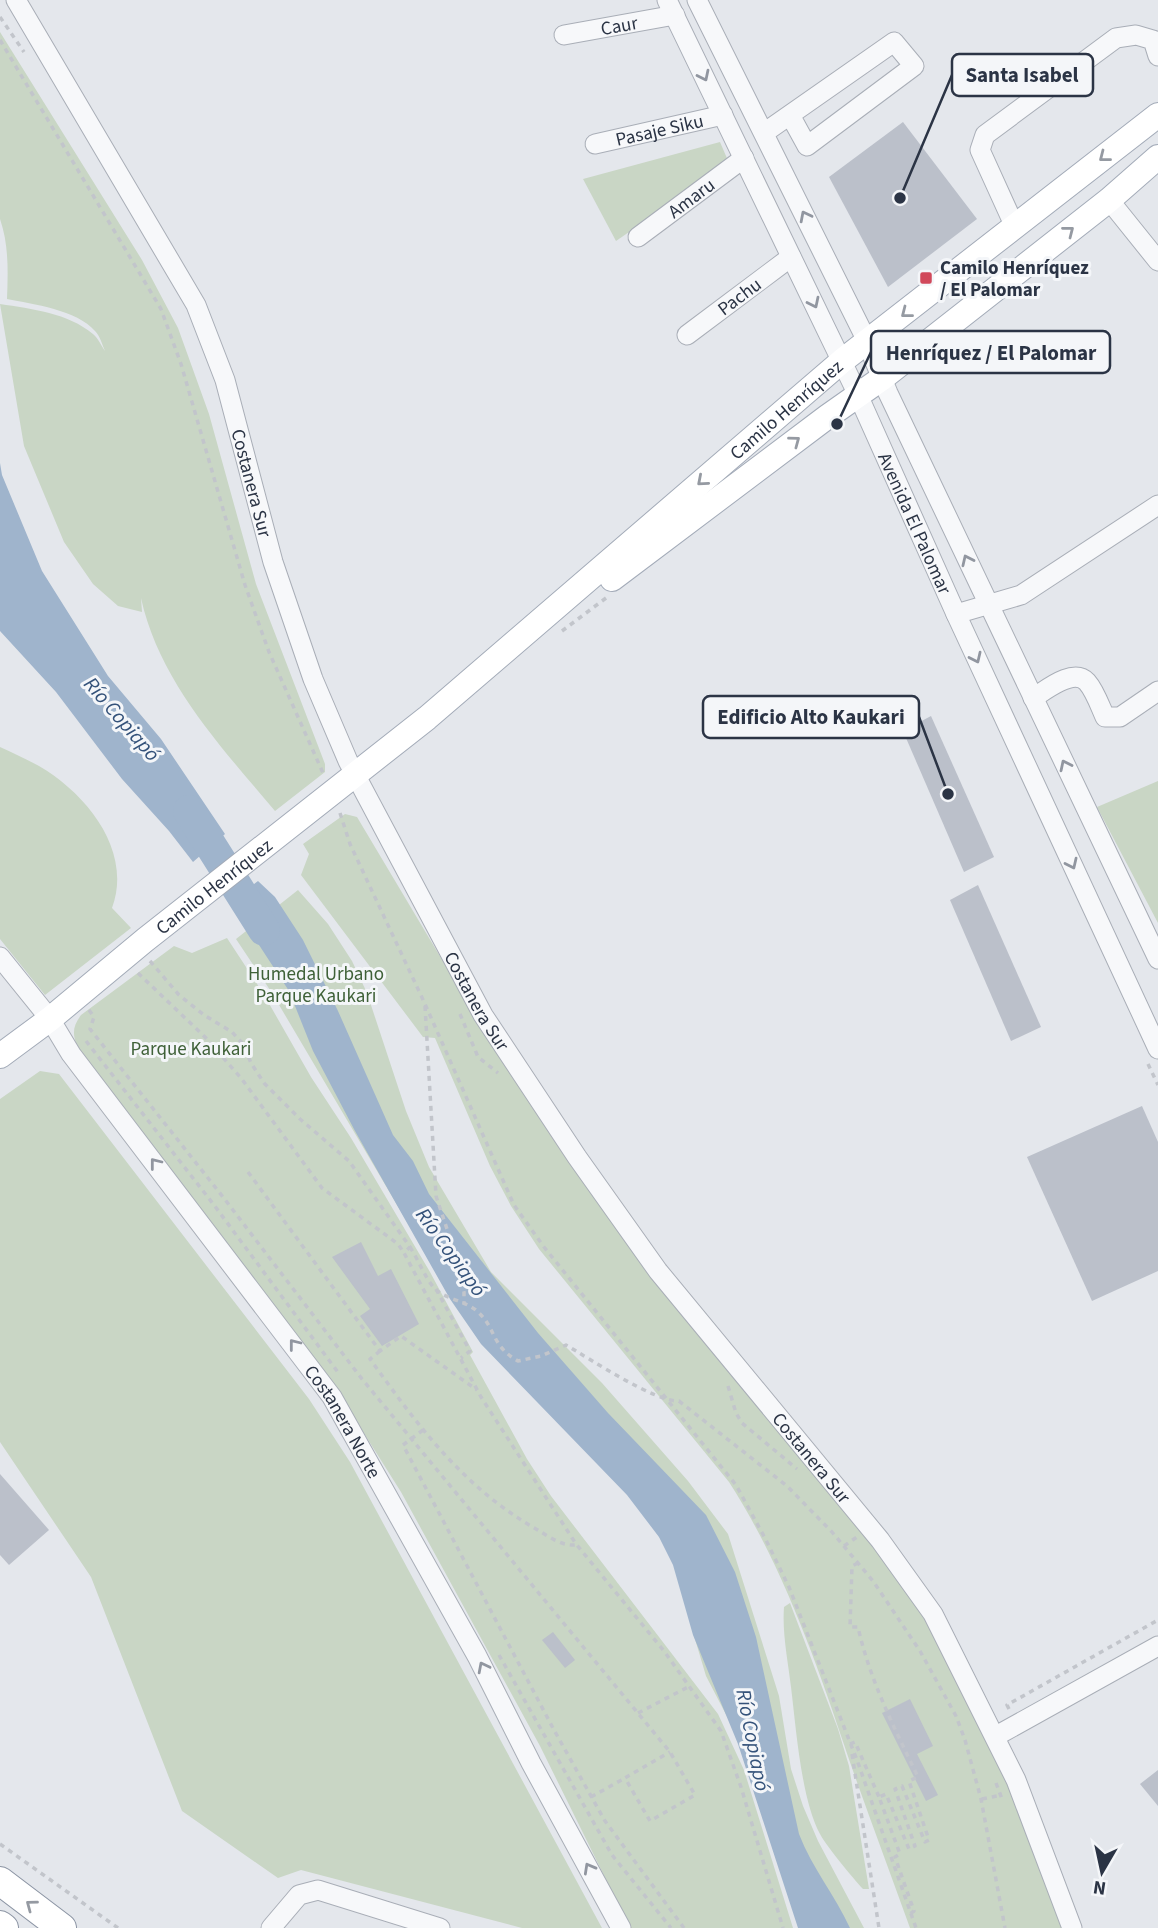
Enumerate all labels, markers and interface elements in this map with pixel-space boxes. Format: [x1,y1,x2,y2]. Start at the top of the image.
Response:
street label: Caur [599,10,641,43]
callout: Santa Isabel [952,54,1093,96]
text: Santa Isabel [965,60,1079,90]
one-way arrow [696,69,710,81]
street label: Pasaje Siku [613,108,706,154]
one-way arrow [1100,149,1112,162]
street label: Amaru [663,172,721,225]
one-way arrow [799,211,813,223]
one-way arrow [1062,226,1074,239]
place label: Camilo Henríquez / El Palomar [940,255,1089,304]
marker: Camilo Henríquez / El Palomar [918,270,934,286]
street label: Pachu [712,272,768,323]
one-way arrow [805,296,819,308]
one-way arrow [901,304,913,317]
callout: Henríquez / El Palomar [871,331,1110,373]
text: Henríquez / El Palomar [886,338,1097,368]
street label: Camilo Henríquez [724,354,849,467]
street label: Costanera Sur [224,426,278,541]
one-way arrow [787,437,800,450]
street label: Avenida El Palomar [870,448,958,599]
one-way arrow [698,473,711,485]
one-way arrow [961,555,975,567]
one-way arrow [968,651,982,663]
water label: Río Copiapó [77,670,167,768]
callout: Edificio Alto Kaukari [703,696,919,738]
text: Edificio Alto Kaukari [717,702,905,732]
one-way arrow [1059,760,1073,772]
street label: Camilo Henríquez [150,833,279,942]
one-way arrow [1064,857,1078,869]
street label: Costanera Sur [437,947,515,1057]
park label: Humedal Urbano Parque Kaukari [248,961,384,1010]
park label: Parque Kaukari [131,1036,252,1063]
one-way arrow [151,1159,164,1171]
water label: Río Copiapó [408,1201,494,1303]
one-way arrow [290,1339,302,1352]
street label: Costanera Norte [297,1360,387,1484]
street label: Costanera Sur [765,1407,857,1510]
one-way arrow [477,1662,491,1674]
water label: Río Copiapó [728,1686,778,1794]
north arrow [1067,1837,1137,1907]
one-way arrow [584,1863,597,1875]
text: N [1091,1873,1108,1902]
one-way arrow [26,1900,39,1913]

